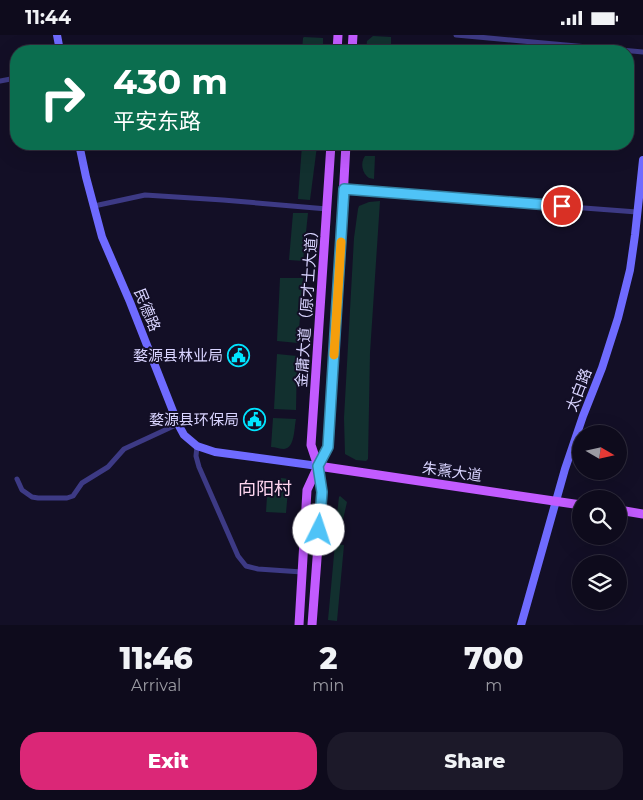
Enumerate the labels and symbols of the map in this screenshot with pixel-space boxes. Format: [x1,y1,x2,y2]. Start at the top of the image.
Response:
pin [541,185,583,227]
street label: 金庸大道（原才士大道） [291,222,322,388]
street label: 民德路 [130,285,165,334]
public building icon: 婺源县林业局 [227,344,251,368]
place label: 婺源县林业局 [133,346,223,365]
street label: 太白路 [562,365,595,414]
public building icon: 婺源县环保局 [243,408,267,432]
place label: 婺源县环保局 [149,410,239,429]
north arrow [572,425,628,480]
street label: 朱熹大道 [421,458,483,485]
district label: 向阳村 [238,478,292,500]
position arrow [292,503,344,555]

